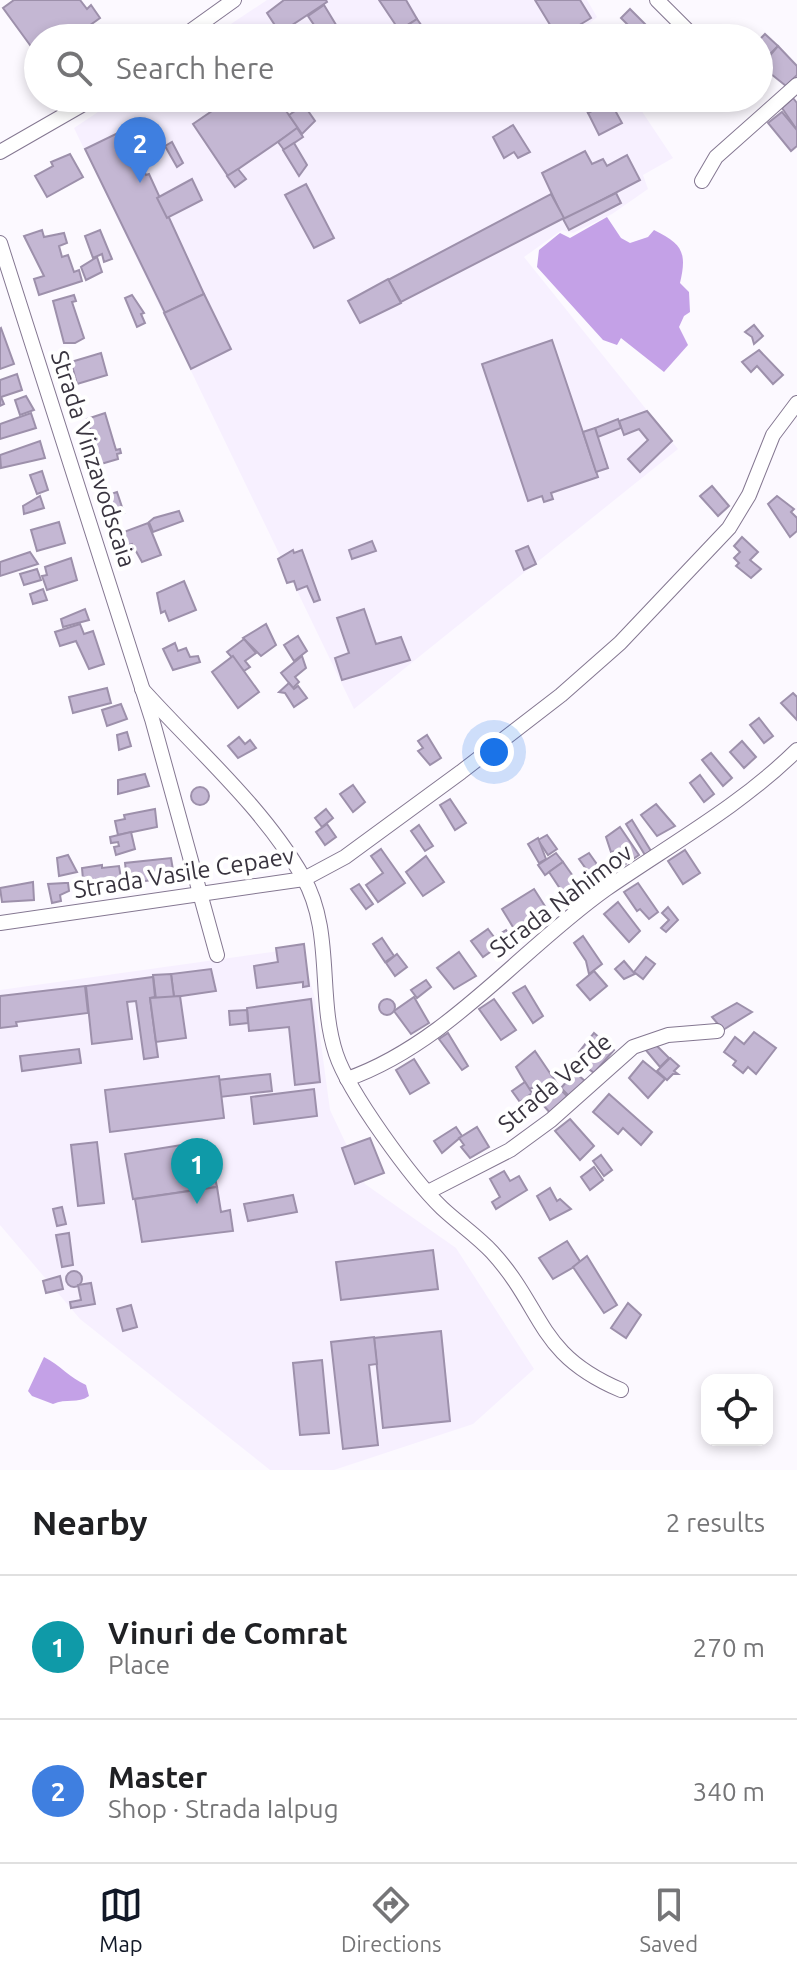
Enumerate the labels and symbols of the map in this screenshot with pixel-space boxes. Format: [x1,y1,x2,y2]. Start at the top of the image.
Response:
pin: 2 [114,117,166,183]
street label: Strada Vinzavodscaia [46,347,141,570]
your location [474,732,514,772]
street label: Strada Nahimov [484,838,637,963]
street label: Strada Vasile Cepaev [72,842,296,903]
street label: Strada Verde [493,1028,617,1138]
pin: 1 [171,1138,223,1204]

